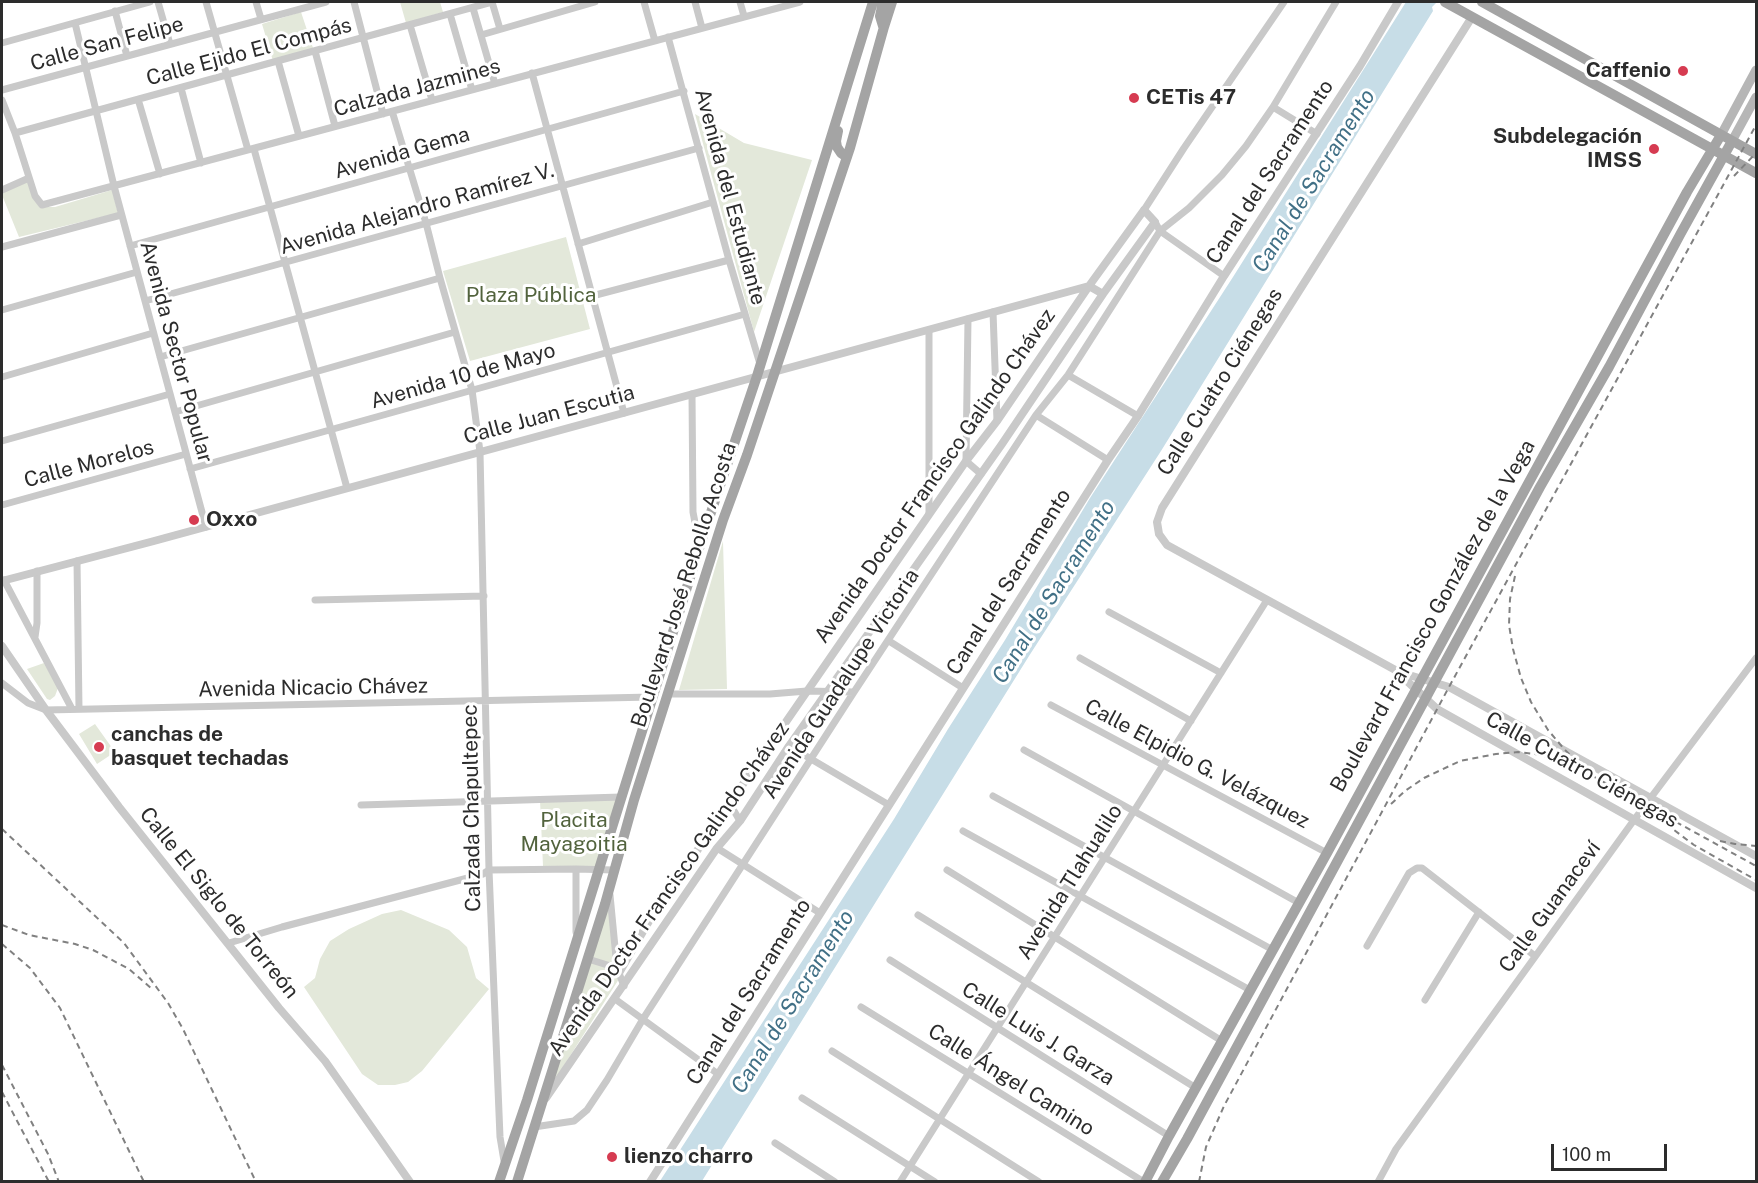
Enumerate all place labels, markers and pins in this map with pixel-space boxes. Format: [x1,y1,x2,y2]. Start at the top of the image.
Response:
place label: Caffenio [1586,58,1671,84]
marker: Caffenio [1676,64,1690,78]
place label: CETis 47 [1146,85,1236,111]
marker: CETis 47 [1127,91,1141,105]
place label: Subdelegación IMSS [1493,124,1642,174]
marker: Subdelegación IMSS [1647,142,1661,156]
place label: Oxxo [206,507,257,533]
marker: Oxxo [187,513,201,527]
place label: canchas de basquet techadas [111,722,289,772]
marker: canchas de basquet techadas [92,740,106,754]
place label: lienzo charro [624,1144,753,1170]
marker: lienzo charro [605,1150,619,1164]

